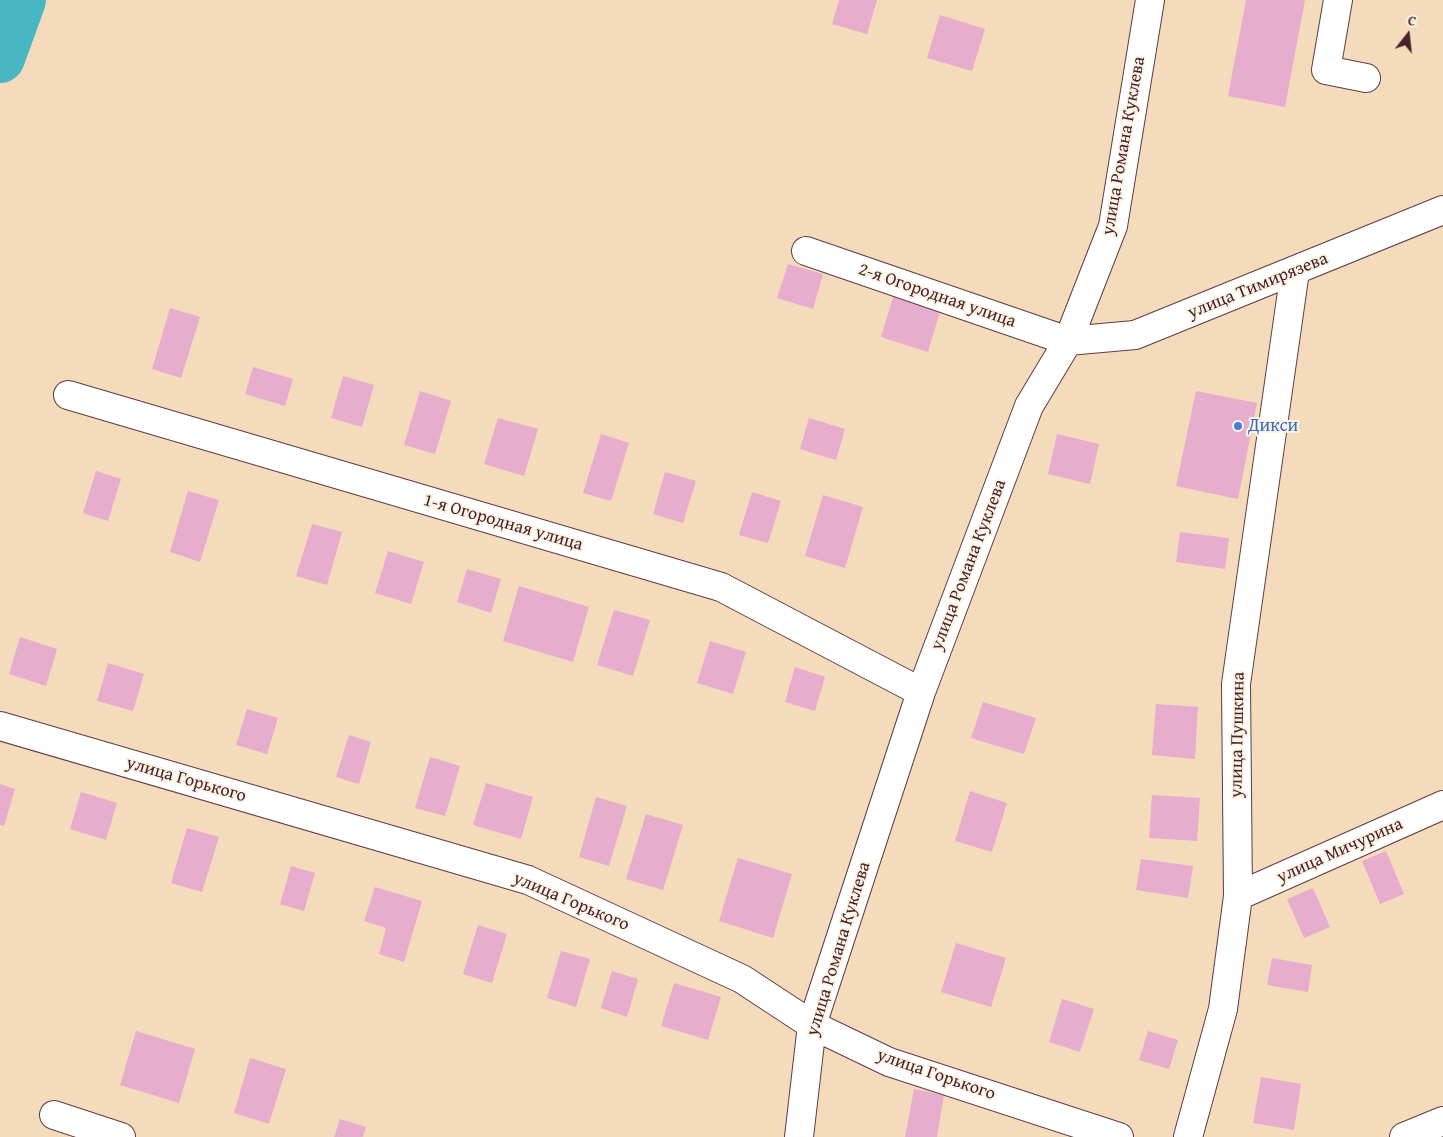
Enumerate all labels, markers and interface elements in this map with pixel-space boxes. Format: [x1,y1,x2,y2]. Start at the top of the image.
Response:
north arrow [1383,10,1433,60]
text: С [1406,10,1419,31]
street label: улица Романа Куклева [1098,55,1150,237]
street label: улица Тимирязева [1185,248,1331,324]
street label: 2-я Огородная улица [855,259,1019,333]
place label: Дикси [1248,415,1298,437]
marker: Дикси [1232,420,1244,432]
street label: улица Романа Куклева [926,477,1012,653]
street label: 1-я Огородная улица [421,490,585,556]
street label: улица Пушкина [1226,672,1250,798]
street label: улица Горького [123,753,249,807]
street label: улица Мичурина [1274,814,1406,888]
street label: улица Романа Куклева [802,859,876,1039]
street label: улица Горького [510,868,632,936]
street label: улица Горького [874,1045,998,1105]

